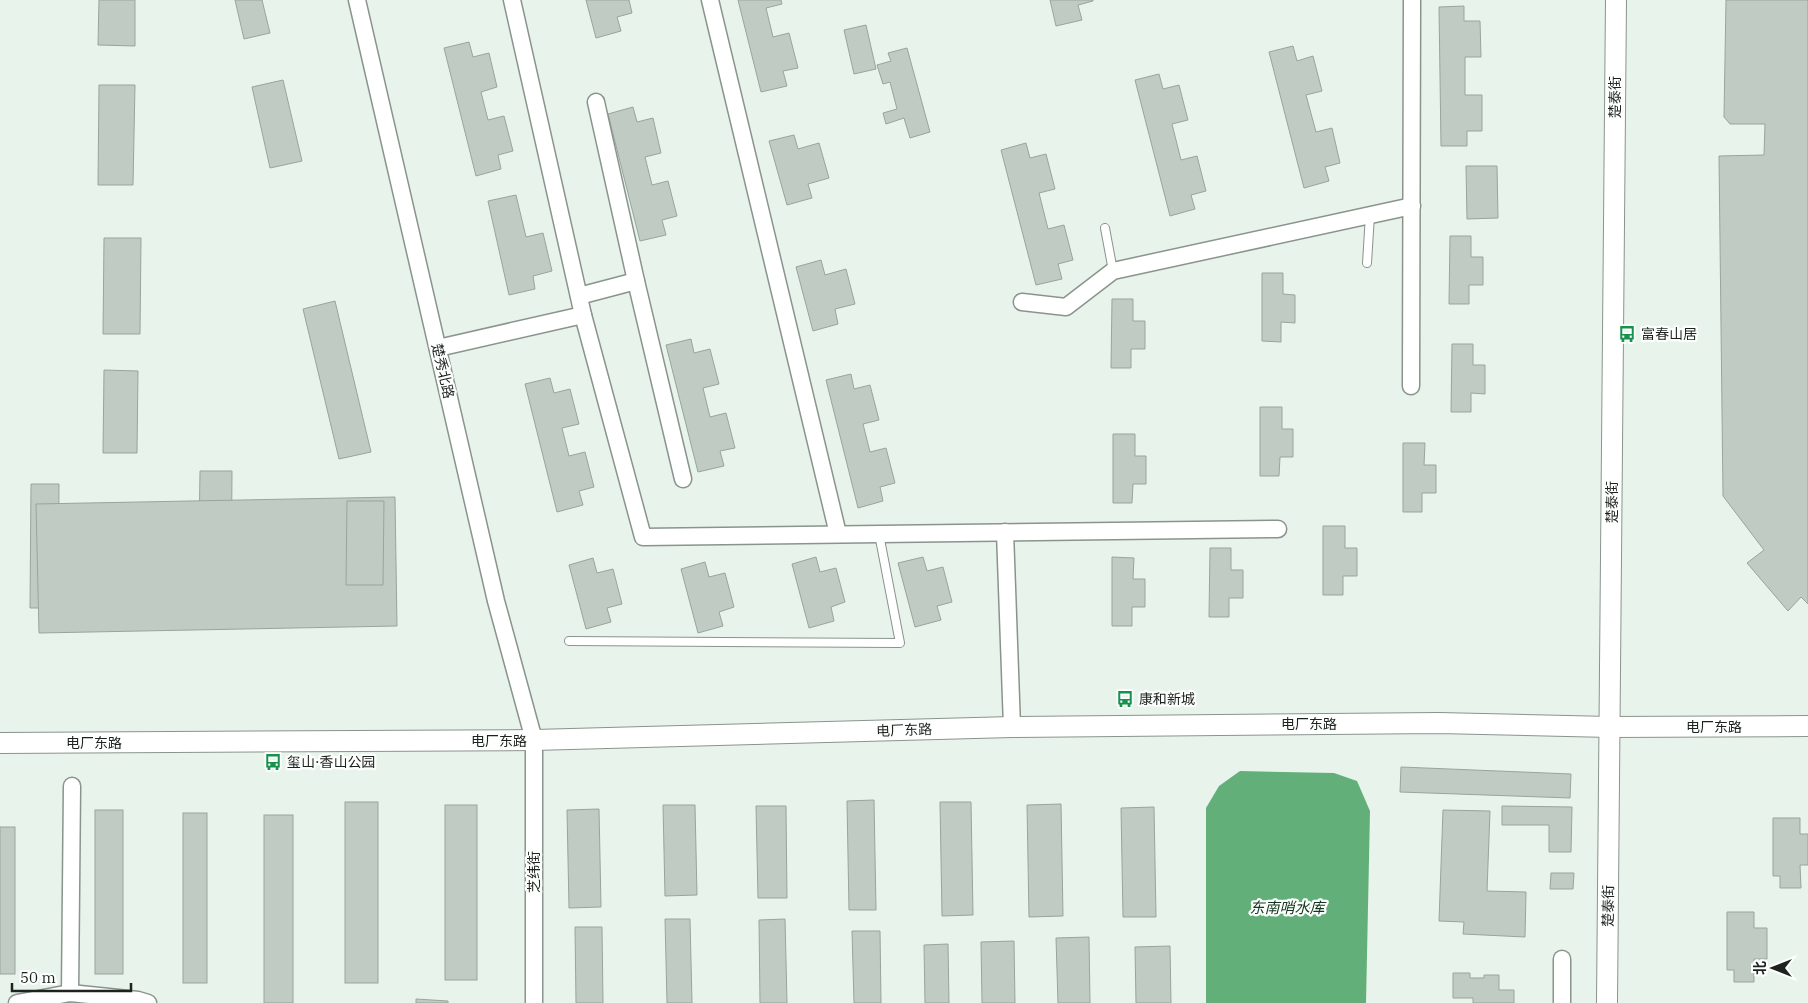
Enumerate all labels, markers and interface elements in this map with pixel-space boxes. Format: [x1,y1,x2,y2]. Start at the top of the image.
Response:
street label: 楚泰街 [1606,76,1624,118]
bus stop icon: 富春山居 [1617,324,1637,344]
place label: 富春山居 [1641,325,1697,343]
street label: 楚秀北路 [428,342,458,400]
street label: 楚泰街 [1603,481,1621,523]
bus stop icon: 康和新城 [1115,689,1135,709]
place label: 康和新城 [1139,690,1195,708]
street label: 电厂东路 [1281,715,1337,733]
street label: 电厂东路 [1686,718,1742,736]
street label: 电厂东路 [876,720,932,740]
street label: 电厂东路 [471,732,527,750]
street label: 电厂东路 [66,734,122,752]
bus stop icon: 玺山·香山公园 [263,752,283,772]
place label: 玺山·香山公园 [287,753,376,771]
street label: 芝纬街 [525,851,543,893]
street label: 楚泰街 [1599,885,1617,927]
water label: 东南哨水库 [1249,898,1327,917]
north arrow [1748,943,1798,993]
scale bar [12,960,131,992]
text: 北 [1751,961,1769,975]
text: 50 m [20,968,56,987]

